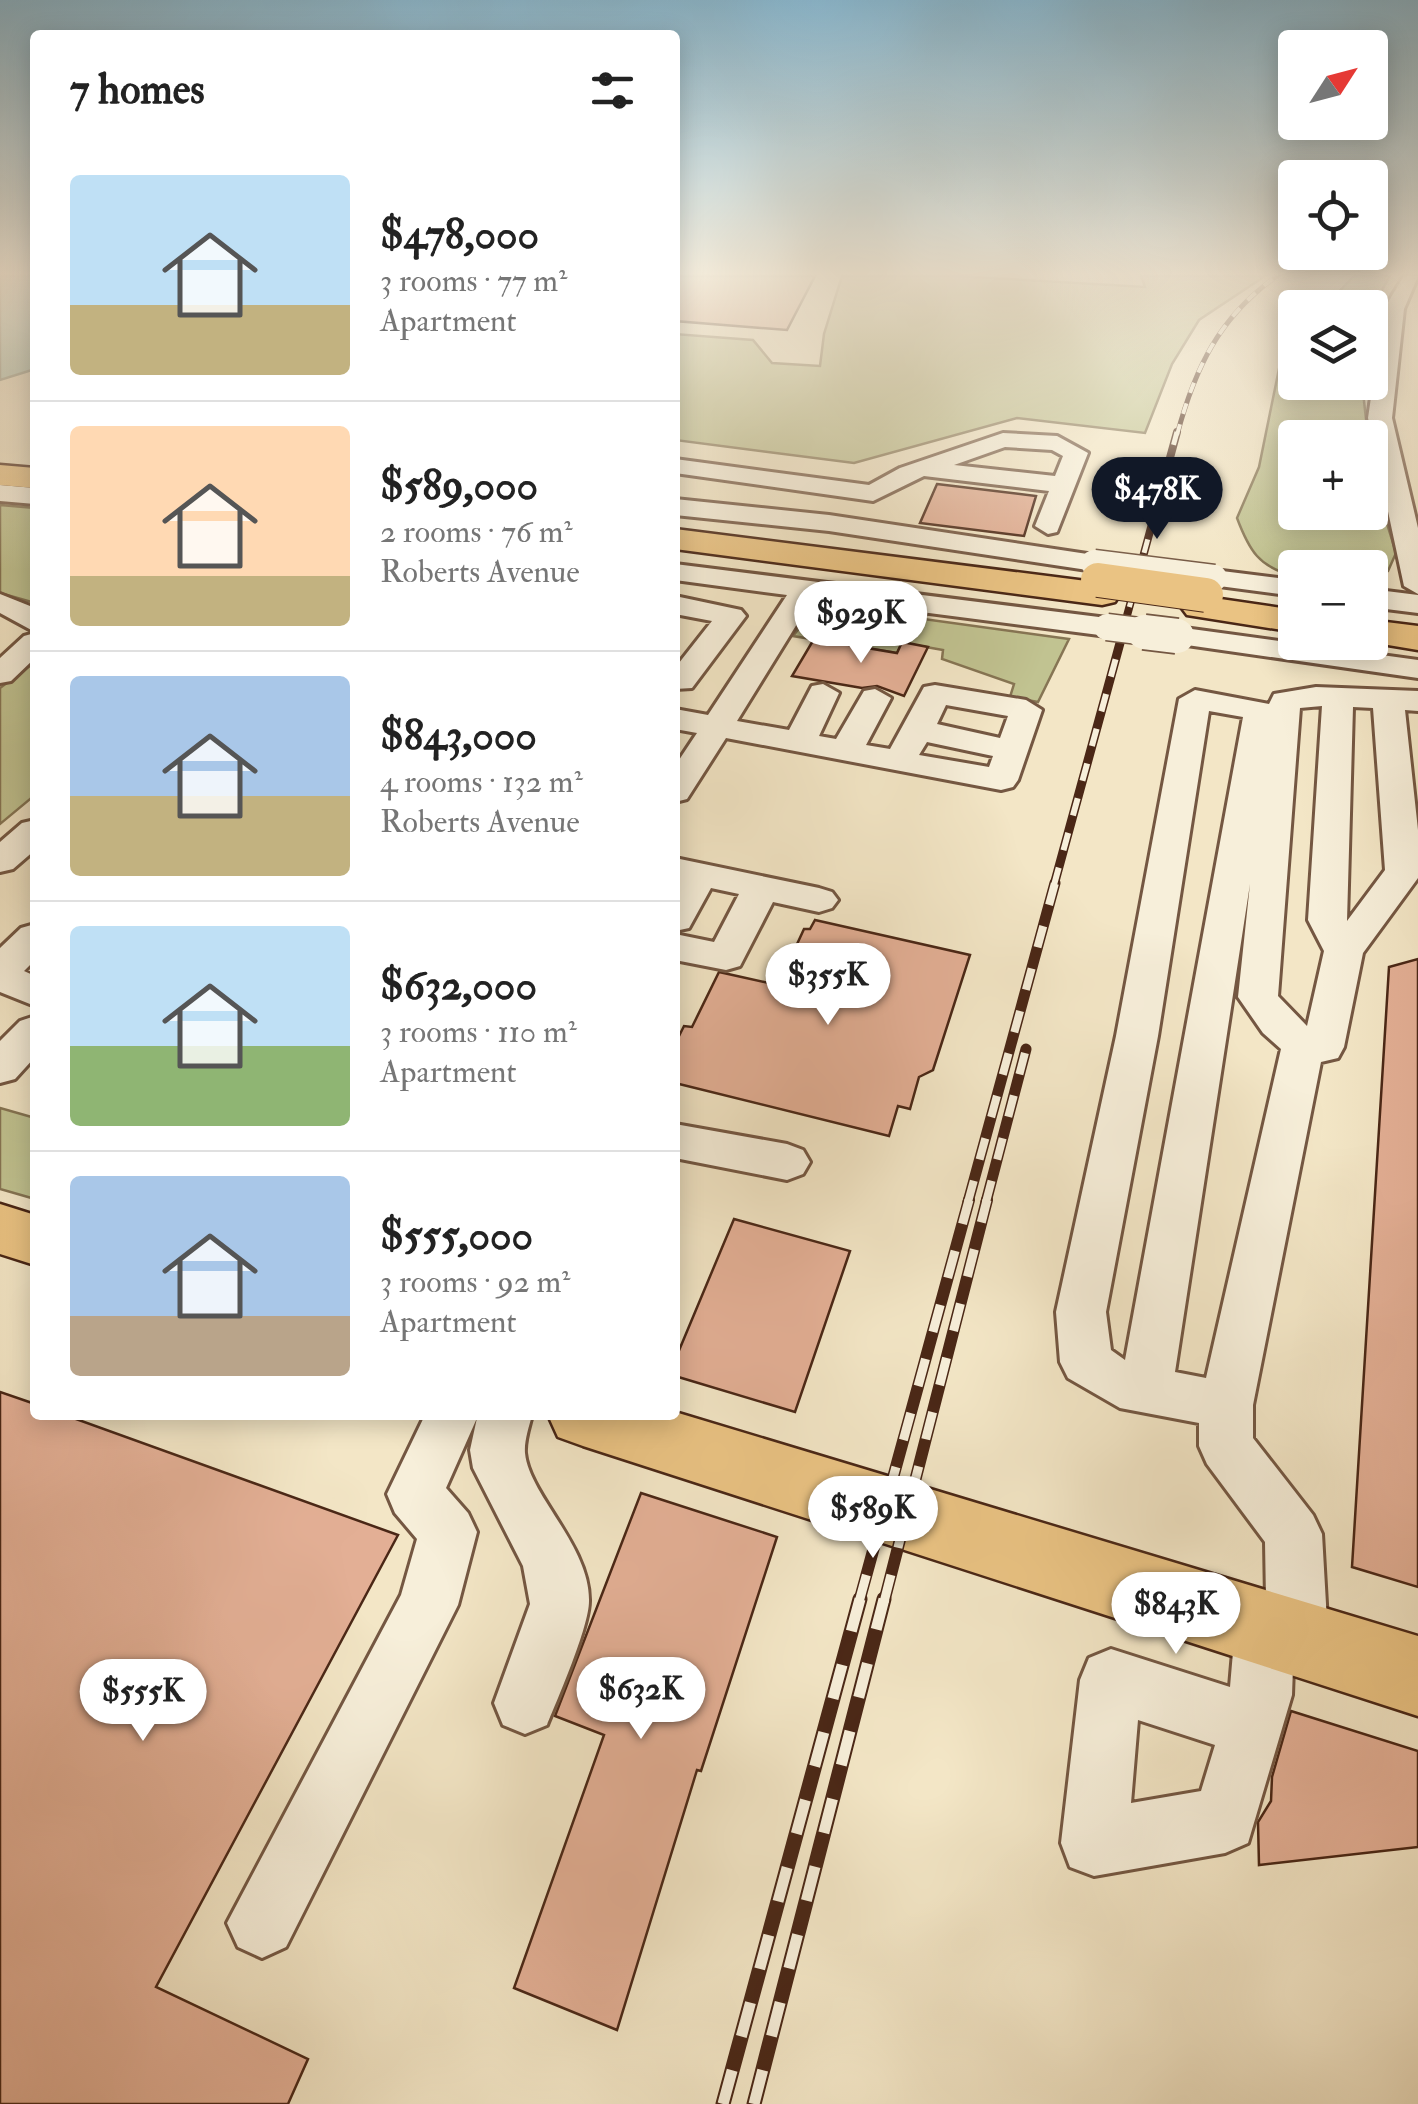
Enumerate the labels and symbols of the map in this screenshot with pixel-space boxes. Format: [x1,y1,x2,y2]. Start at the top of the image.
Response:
north arrow [1278,30,1388,140]
pin: $478K [1087,457,1227,542]
pin: $929K [791,581,931,666]
pin: $355K [758,943,898,1028]
pin: $589K [803,1476,943,1561]
pin: $843K [1106,1572,1246,1657]
pin: $632K [571,1657,711,1742]
pin: $555K [73,1659,213,1744]

